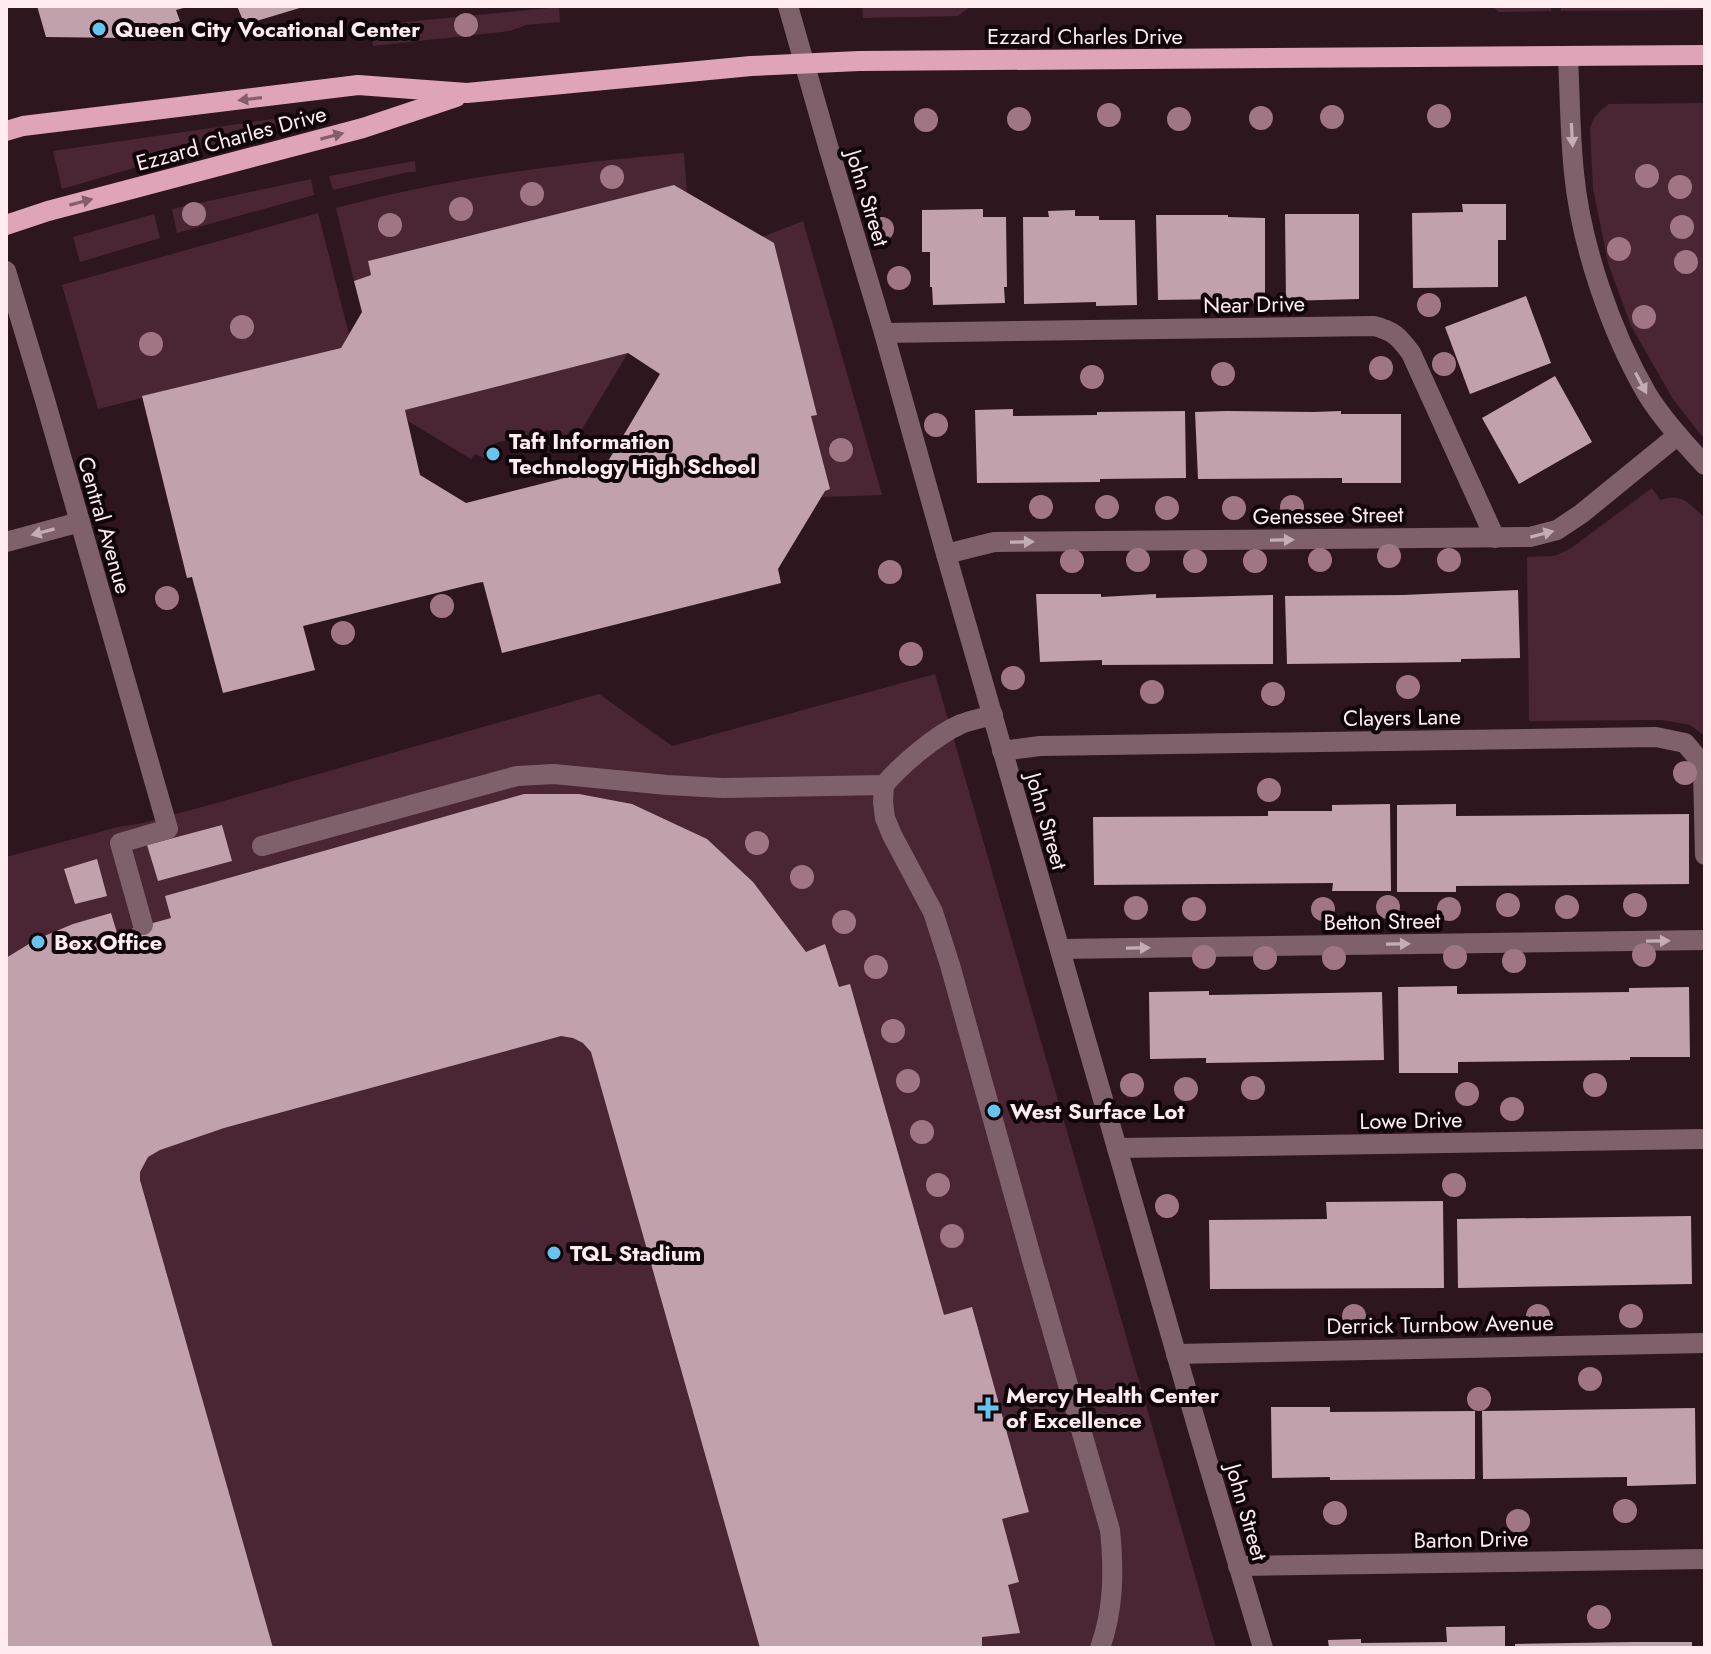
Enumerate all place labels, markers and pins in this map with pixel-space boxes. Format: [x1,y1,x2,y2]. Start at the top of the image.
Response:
place label: Queen City Vocational Center [115,13,420,45]
marker: Queen City Vocational Center [90,20,108,38]
place label: Taft Information Technology High School [509,425,756,482]
marker: Taft Information Technology High School [484,445,502,463]
place label: Box Office [54,926,162,958]
marker: Box Office [29,933,47,951]
place label: West Surface Lot [1010,1095,1184,1127]
marker: West Surface Lot [985,1102,1003,1120]
place label: TQL Stadium [570,1237,701,1269]
marker: TQL Stadium [545,1244,563,1262]
place label: Mercy Health Center of Excellence [1006,1379,1219,1436]
marker: Mercy Health Center of Excellence [977,1397,999,1419]

